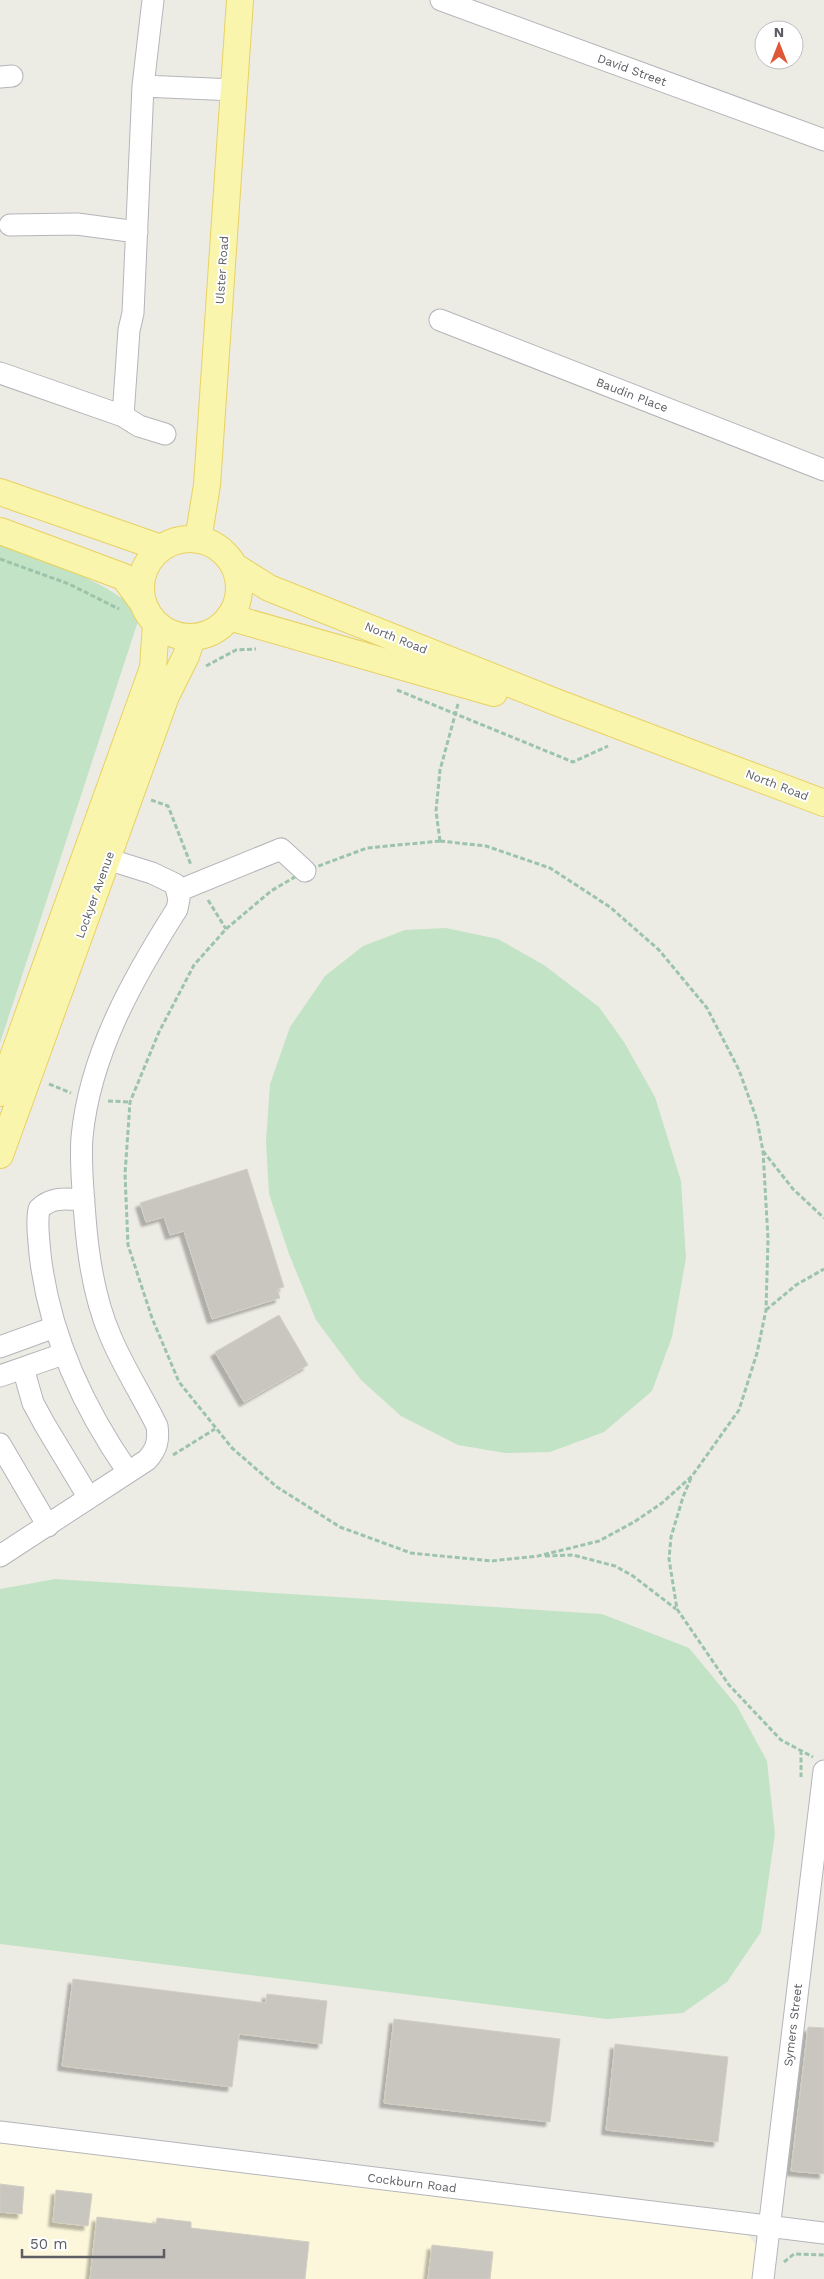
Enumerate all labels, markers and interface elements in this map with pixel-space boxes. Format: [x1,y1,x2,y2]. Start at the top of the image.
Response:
north arrow [754,20,804,70]
text: N [774,24,784,40]
street label: David Street [596,51,668,89]
street label: Ulster Road [213,235,231,305]
street label: Baudin Place [594,375,670,415]
street label: North Road [363,619,429,657]
street label: North Road [744,767,810,803]
street label: Lockyer Avenue [73,850,117,940]
street label: Symers Street [781,1983,805,2067]
street label: Cockburn Road [367,2171,457,2195]
scale bar [22,2226,165,2258]
text: 50 m [30,2235,67,2253]

